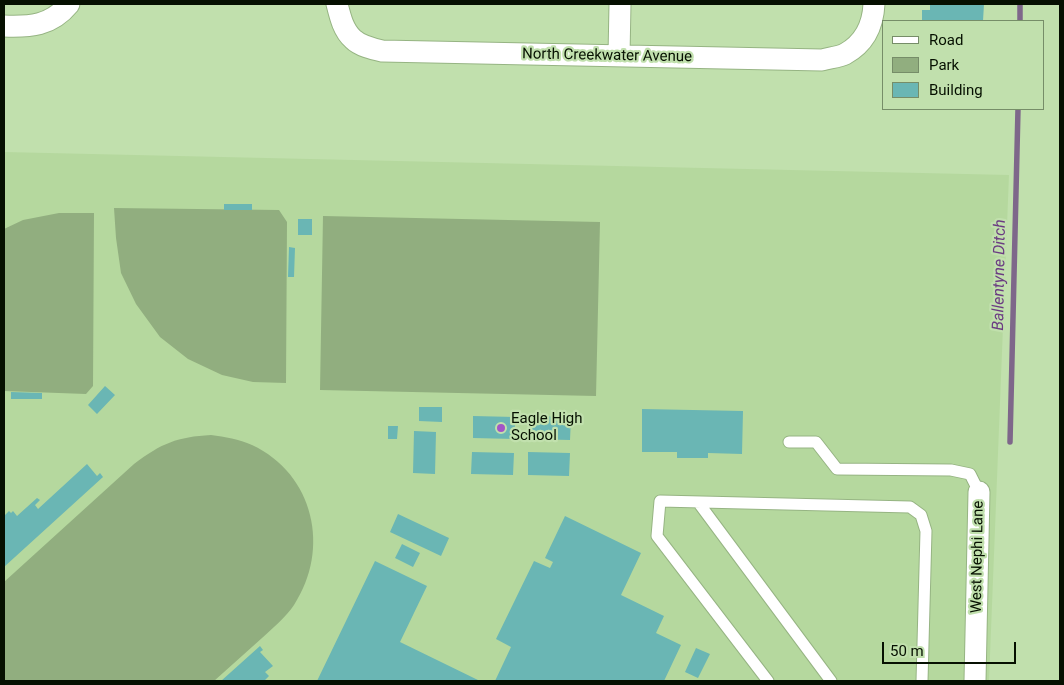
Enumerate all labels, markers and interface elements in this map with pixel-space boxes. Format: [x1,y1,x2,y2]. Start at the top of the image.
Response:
legend [882,20,1044,110]
text: Road [929,31,963,49]
street label: North Creekwater Avenue [522,46,692,66]
text: Park [929,56,959,74]
text: Building [929,81,983,99]
water label: Ballentyne Ditch [989,219,1011,331]
place label: Eagle High School [511,410,582,445]
marker: Eagle High School [495,422,507,434]
street label: West Nephi Lane [968,501,988,613]
scale bar [884,632,1018,664]
text: 50 m [890,642,924,660]

